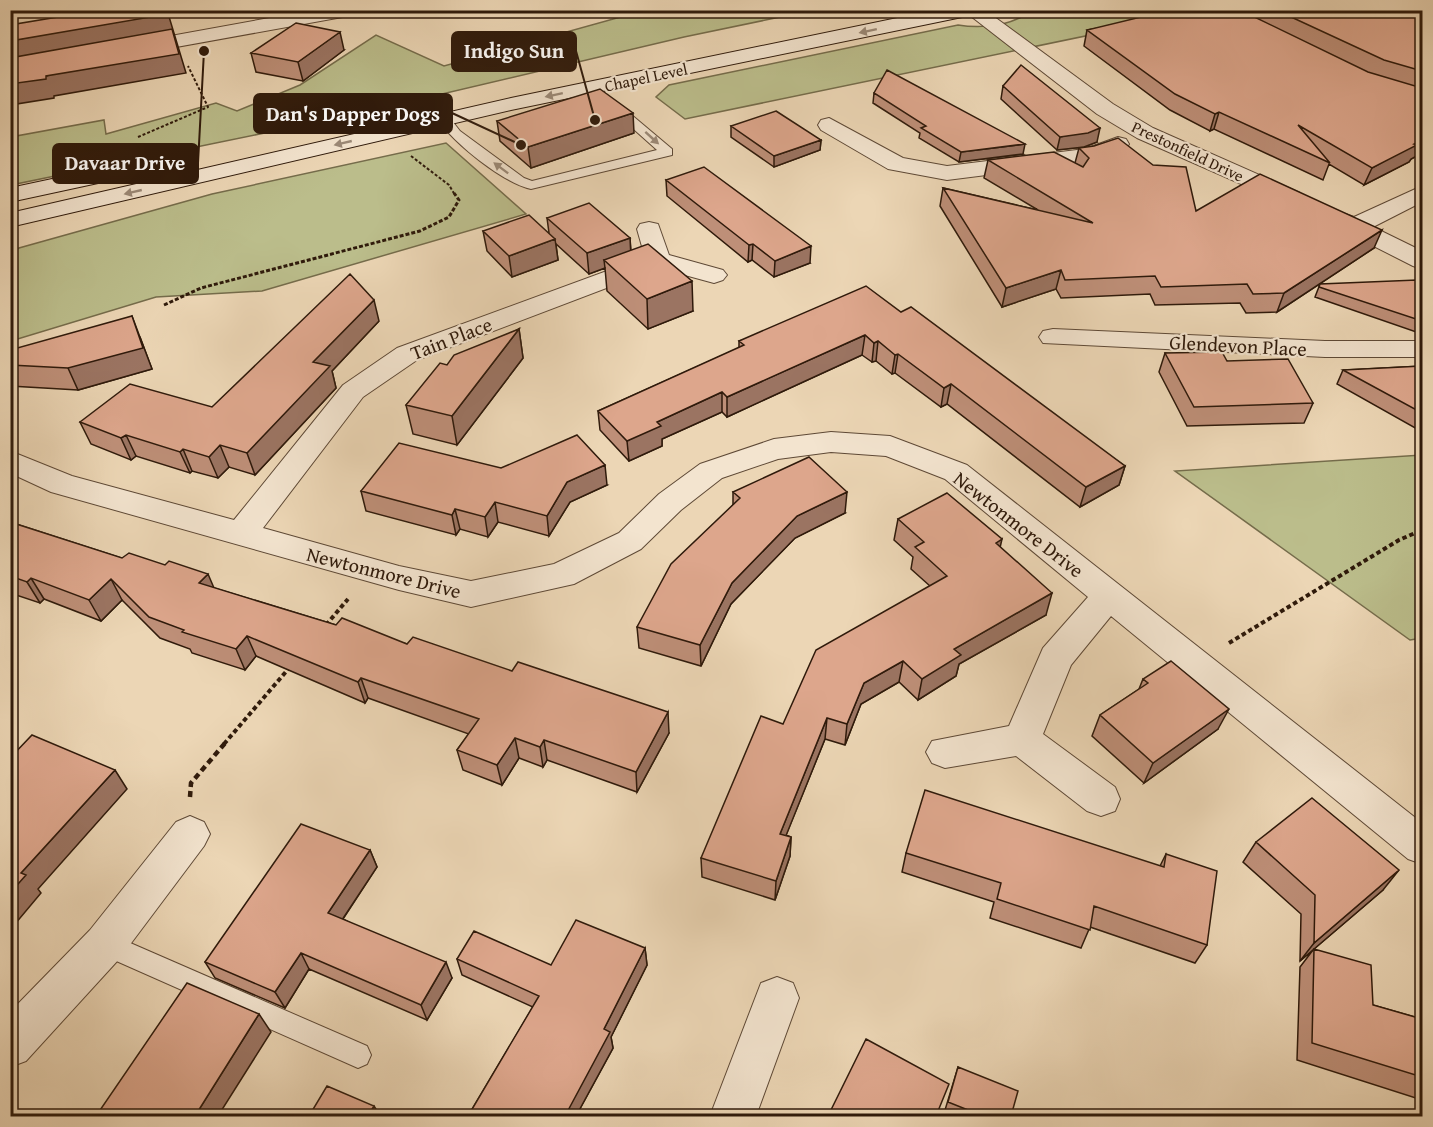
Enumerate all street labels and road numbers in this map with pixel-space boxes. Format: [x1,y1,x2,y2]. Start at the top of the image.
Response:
street label: Chapel Level [602,56,690,98]
street label: Prestonfield Drive [1128,115,1248,187]
street label: Tain Place [406,309,496,367]
street label: Glendevon Place [1169,327,1307,363]
street label: Newtonmore Drive [948,464,1090,584]
street label: Newtonmore Drive [304,539,464,605]

